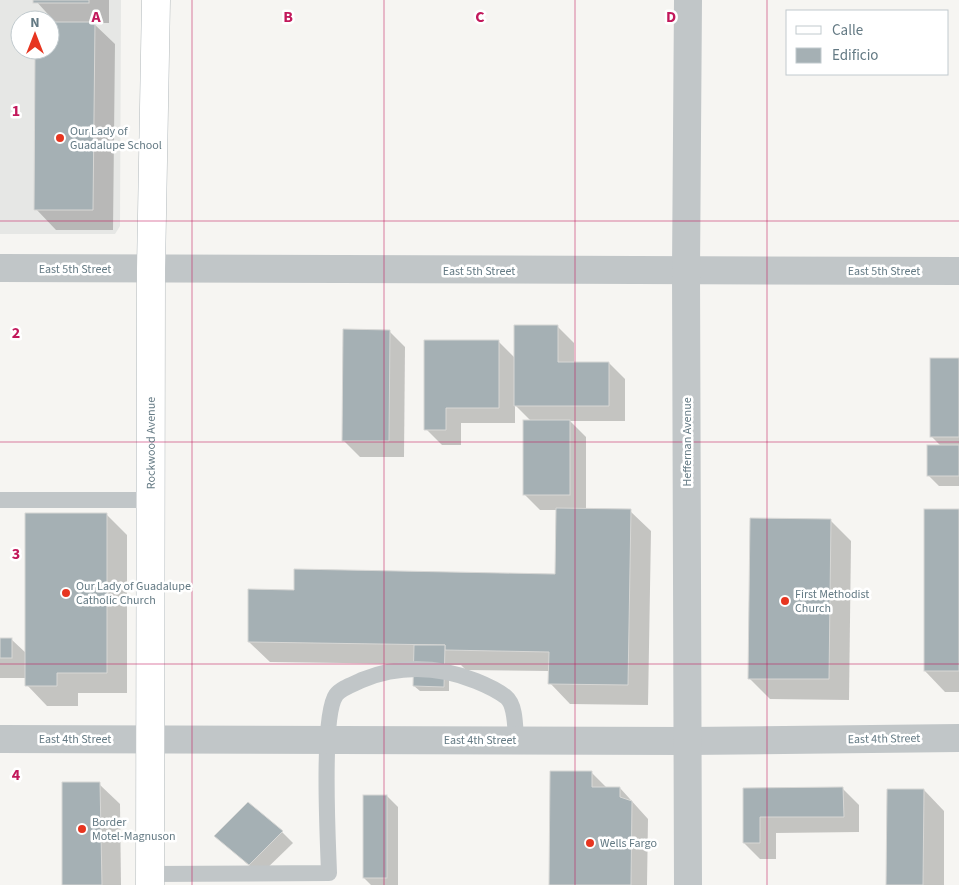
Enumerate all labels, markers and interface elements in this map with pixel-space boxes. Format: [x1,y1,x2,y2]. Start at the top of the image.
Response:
text: A [90,6,101,28]
text: B [283,6,293,28]
text: C [475,6,485,28]
text: D [666,6,676,28]
north arrow [10,10,60,60]
legend [786,10,949,75]
text: N [30,13,40,33]
text: Calle [832,20,863,41]
text: Edificio [832,45,879,66]
text: 1 [12,100,20,122]
place label: Our Lady of Guadalupe School [70,123,162,154]
marker: Our Lady of Guadalupe School [54,132,66,144]
street label: East 5th Street [39,261,111,278]
street label: East 5th Street [443,263,515,280]
street label: East 5th Street [848,263,920,280]
text: 2 [12,322,20,344]
street label: Rockwood Avenue [142,397,159,489]
street label: Heffernan Avenue [679,397,696,487]
text: 3 [12,543,20,565]
place label: Our Lady of Guadalupe Catholic Church [76,578,191,609]
place label: First Methodist Church [795,586,869,617]
marker: Our Lady of Guadalupe Catholic Church [60,587,72,599]
marker: First Methodist Church [779,595,791,607]
street label: East 4th Street [848,730,920,748]
street label: East 4th Street [39,731,111,748]
street label: East 4th Street [444,732,516,749]
text: 4 [12,764,21,786]
place label: Border Motel-Magnuson [92,814,176,845]
marker: Border Motel-Magnuson [76,823,88,835]
place label: Wells Fargo [600,835,657,852]
marker: Wells Fargo [584,837,596,849]

